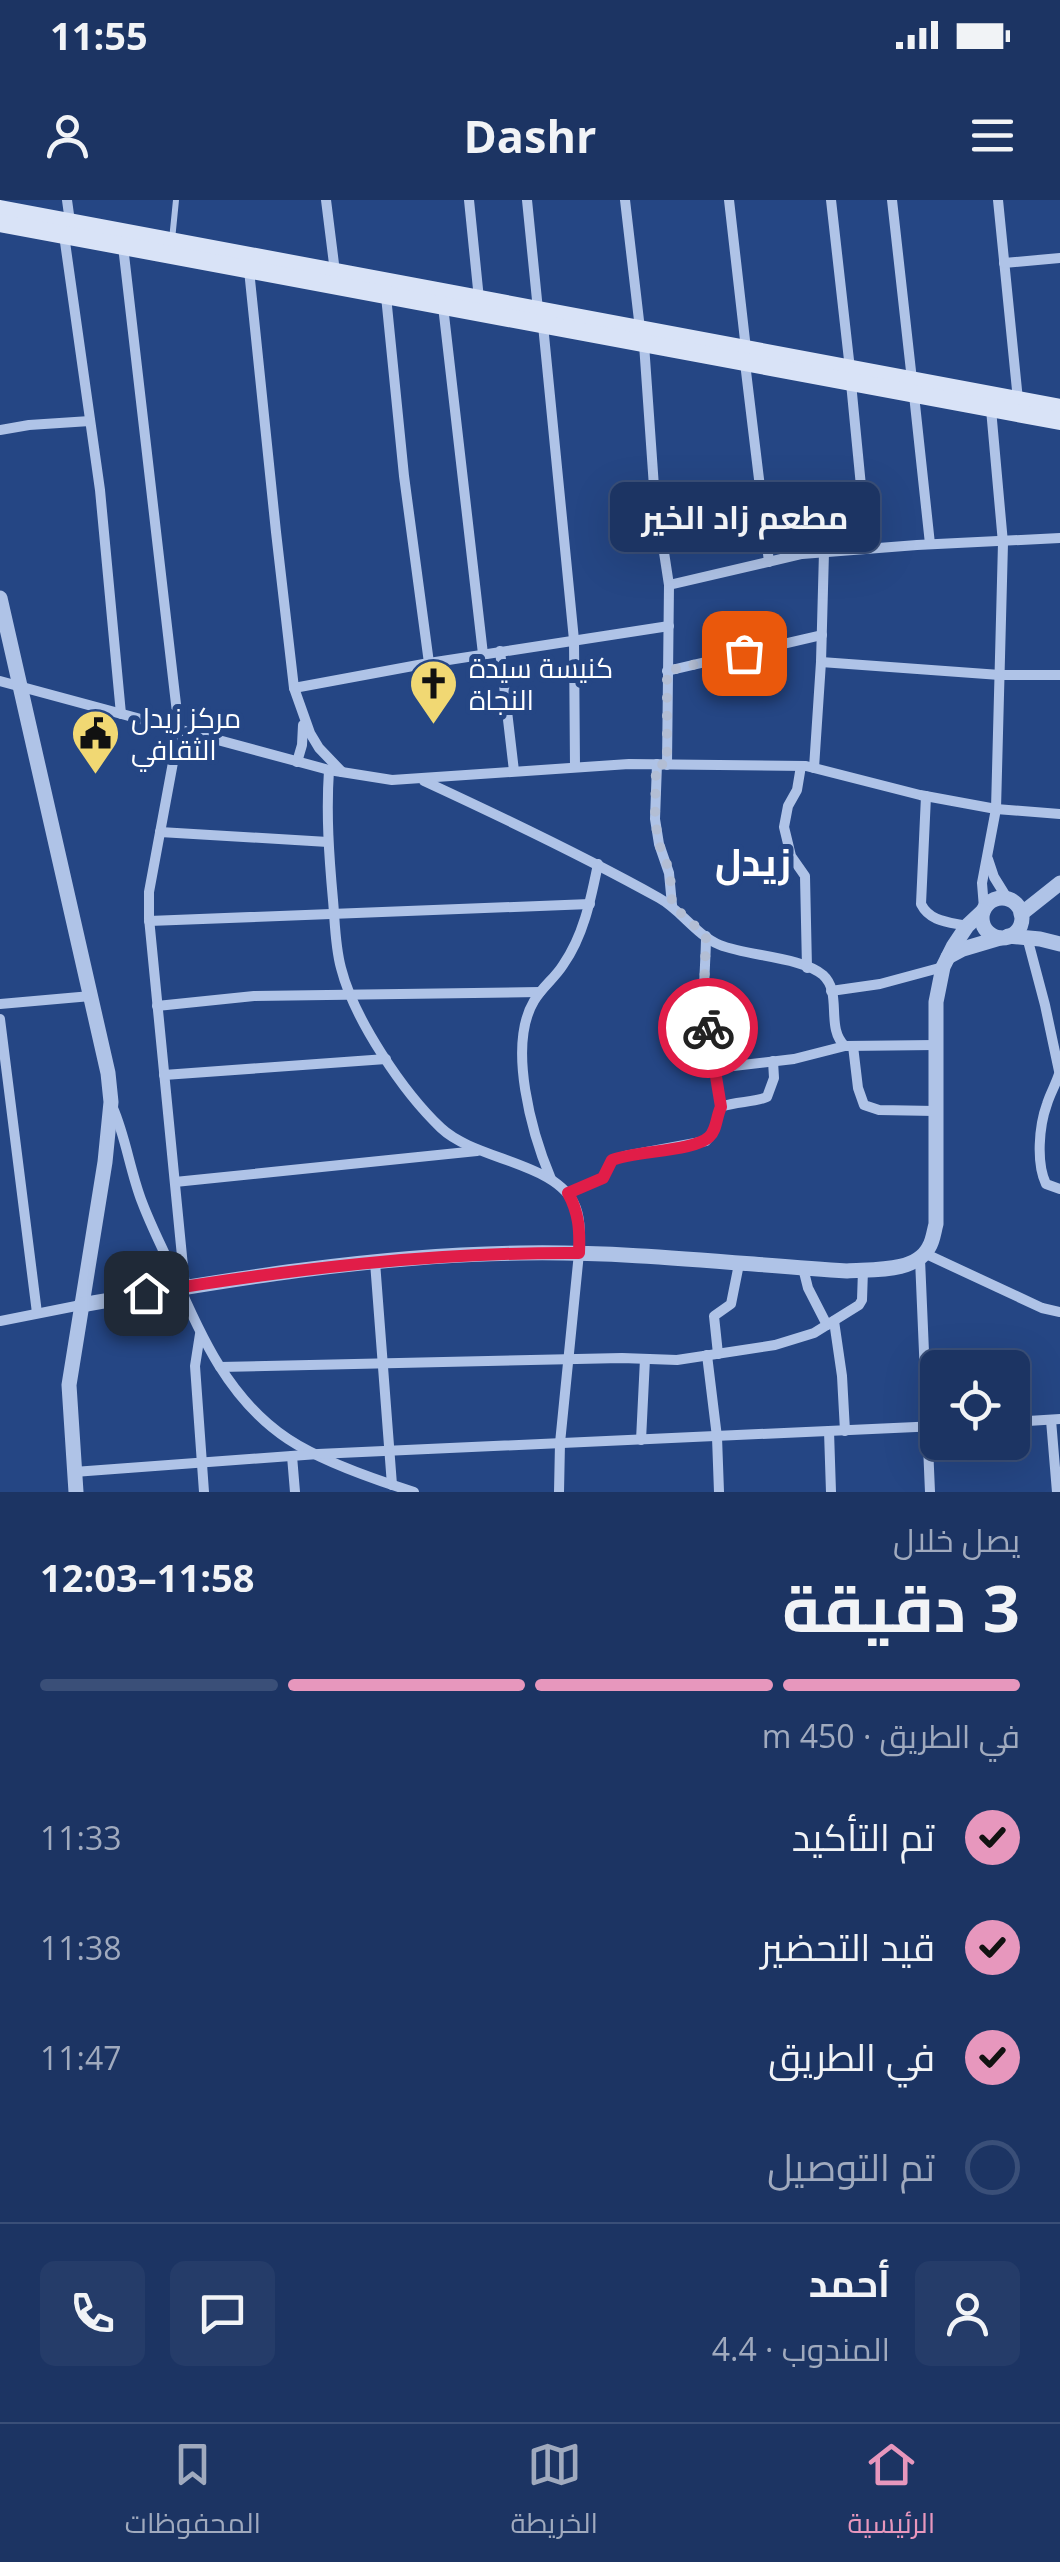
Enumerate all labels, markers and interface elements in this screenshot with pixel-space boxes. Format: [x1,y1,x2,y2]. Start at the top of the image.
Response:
text: 11:55 [50,9,148,61]
text: Dashr [464,105,596,166]
icon: person [40,108,95,163]
icon: menu [965,108,1020,163]
callout: مطعم زاد الخير [609,483,879,553]
text: مطعم زاد الخير [642,495,848,538]
pin [702,611,787,696]
icon: bag [717,626,772,681]
place label: كنيسة سيدة النجاة [469,648,613,718]
church icon: كنيسة سيدة النجاة [408,658,460,726]
place label: مركز زيدل الثقافي [131,698,241,772]
public building icon: مركز زيدل الثقافي [70,708,122,776]
district label: زيدل [715,835,791,887]
courier [658,978,758,1078]
icon: bike [681,1001,736,1056]
pin [104,1251,189,1336]
icon: home [119,1266,174,1321]
map controls [920,1350,1030,1460]
button: locate [920,1350,1030,1460]
text: يصل خلال [893,1518,1020,1561]
text: 11:58–12:03 [40,1551,255,1603]
text: 3 دقيقة [782,1563,1020,1651]
text: في الطريق · 450 m [762,1714,1020,1757]
text: تم التأكيد [792,1810,935,1862]
icon: check [965,1810,1020,1865]
text: 11:33 [40,1816,122,1859]
text: قيد التحضير [761,1920,935,1972]
icon: check [965,1920,1020,1975]
text: 11:38 [40,1926,122,1969]
text: في الطريق [768,2030,935,2082]
icon: check [965,2030,1020,2085]
text: 11:47 [40,2036,122,2079]
text: تم التوصيل [767,2140,935,2192]
text: أحمد [809,2256,890,2308]
button: phone [40,2261,145,2366]
button: chat [170,2261,275,2366]
button: person [915,2261,1020,2366]
text: المندوب · 4.4 [712,2327,890,2370]
tab: المحفوظات [125,2437,261,2549]
tab: الخريطة [511,2437,598,2549]
tab: الرئيسية [847,2437,935,2549]

